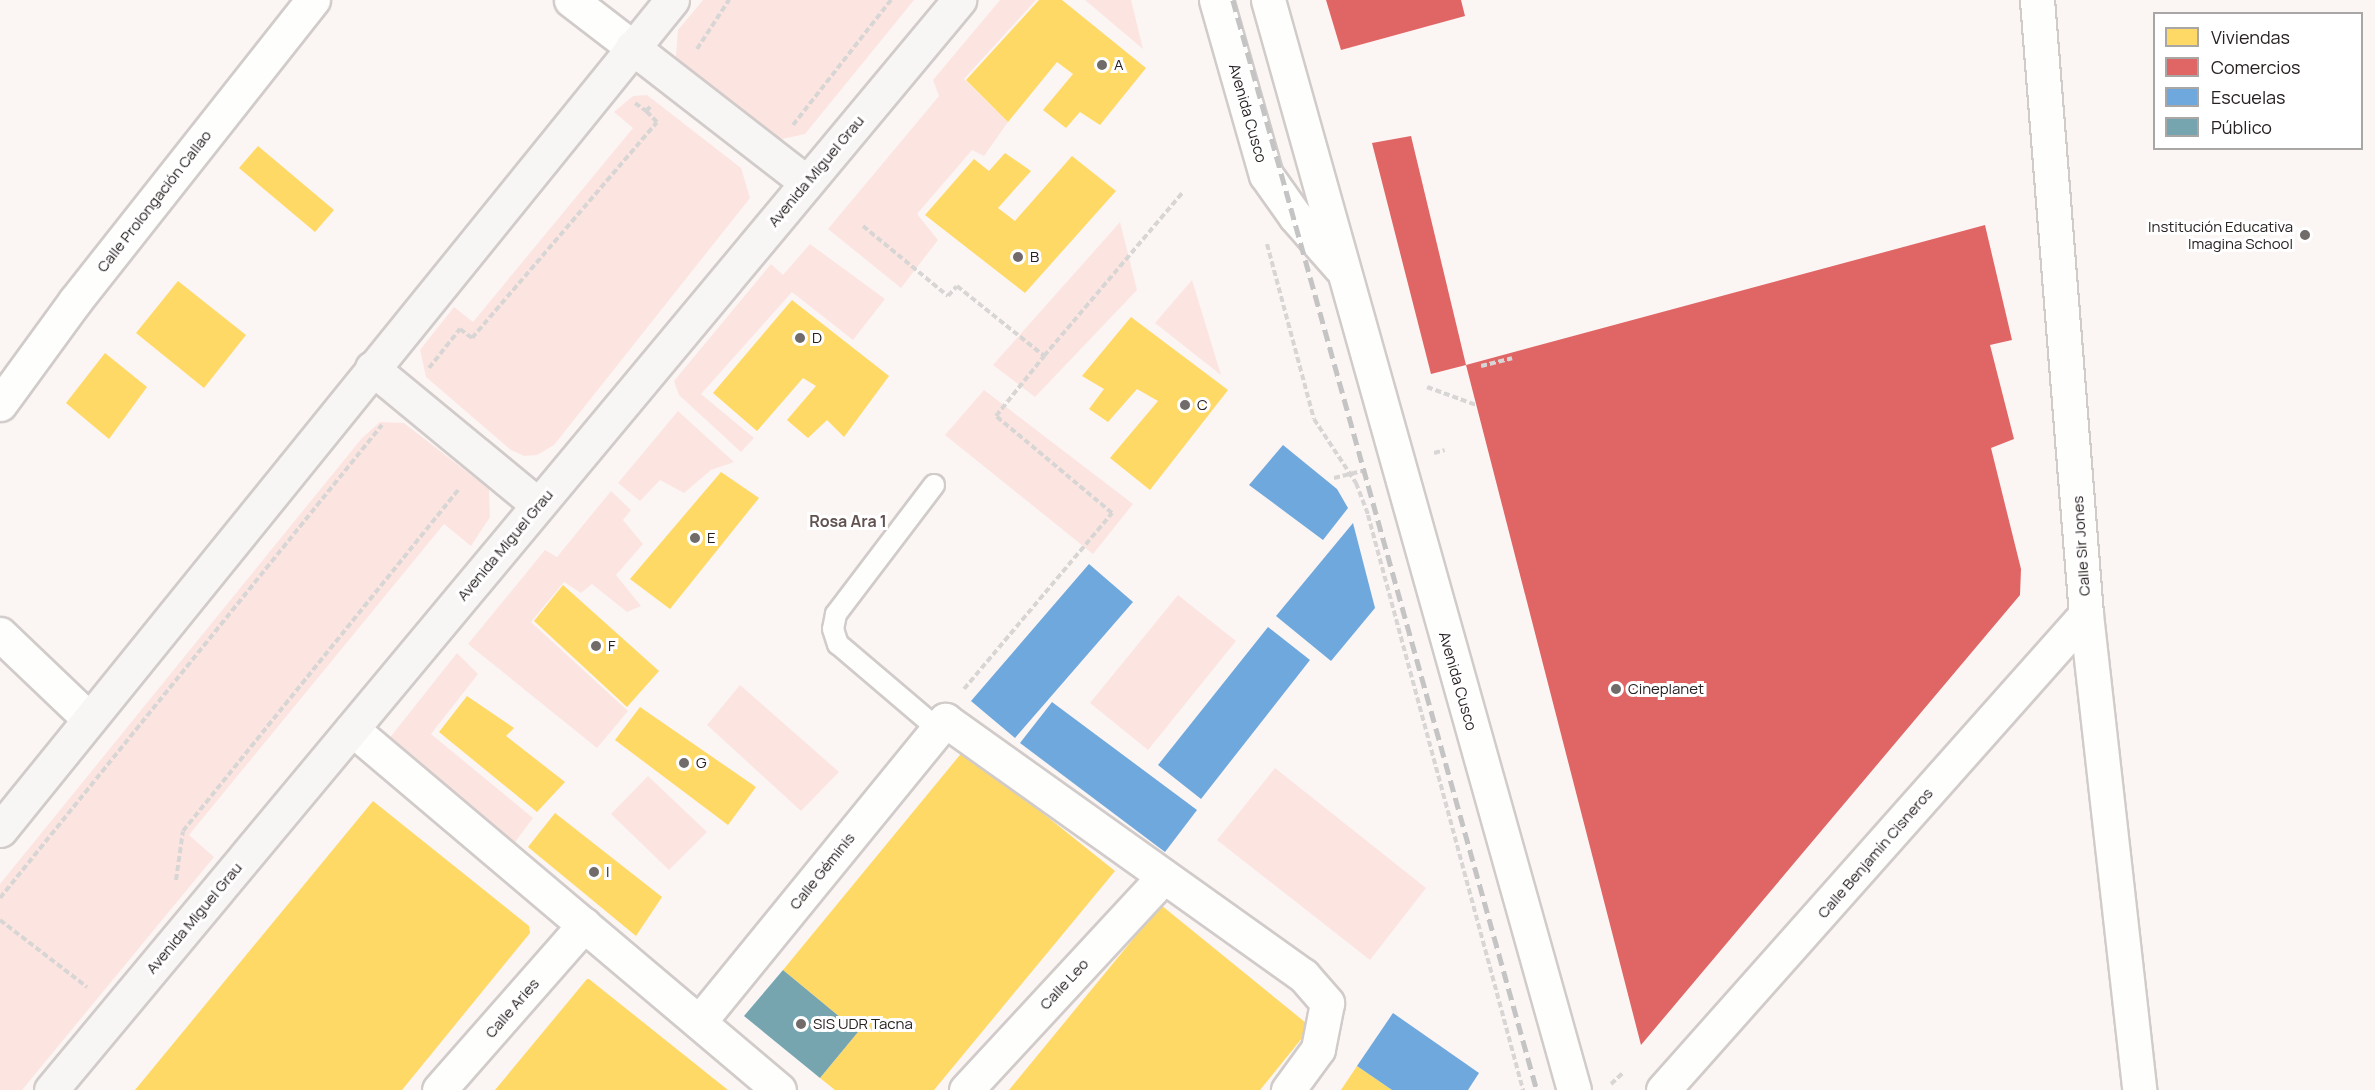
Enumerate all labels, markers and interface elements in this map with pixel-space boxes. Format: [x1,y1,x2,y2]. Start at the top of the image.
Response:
legend [2153,12,2363,150]
text: Viviendas [2211,25,2290,49]
text: Comercios [2211,55,2300,79]
place label: A [1114,56,1124,74]
marker: A [1095,58,1109,72]
street label: Avenida Cusco [1225,62,1271,164]
text: Escuelas [2211,85,2286,109]
street label: Avenida Miguel Grau [764,112,868,230]
text: Público [2211,115,2272,139]
street label: Calle Prolongación Callao [93,126,215,276]
place label: Institución Educativa Imagina School [2148,217,2293,252]
marker: Institución Educativa Imagina School [2298,228,2312,242]
place label: B [1030,248,1039,266]
marker: B [1011,250,1025,264]
place label: D [812,329,822,347]
marker: D [793,331,807,345]
place label: C [1197,396,1208,414]
marker: C [1178,398,1192,412]
street label: Avenida Miguel Grau [453,486,557,604]
street label: Calle Sir Jones [2069,495,2093,597]
district label: Rosa Ara 1 [809,511,887,531]
place label: E [707,529,716,547]
marker: E [688,531,702,545]
street label: Avenida Cusco [1435,630,1481,732]
place label: F [608,637,616,655]
marker: F [589,639,603,653]
place label: Cineplanet [1628,680,1704,698]
marker: Cineplanet [1609,682,1623,696]
place label: G [696,754,707,772]
marker: G [677,756,691,770]
street label: Calle Benjamín Cisneros [1814,784,1936,922]
street label: Calle Géminis [786,829,858,913]
street label: Avenida Miguel Grau [142,859,246,977]
place label: I [606,863,610,881]
marker: I [587,865,601,879]
street label: Calle Leo [1036,955,1092,1013]
street label: Calle Aries [481,975,543,1041]
place label: SIS UDR Tacna [813,1015,913,1033]
marker: SIS UDR Tacna [794,1017,808,1031]

